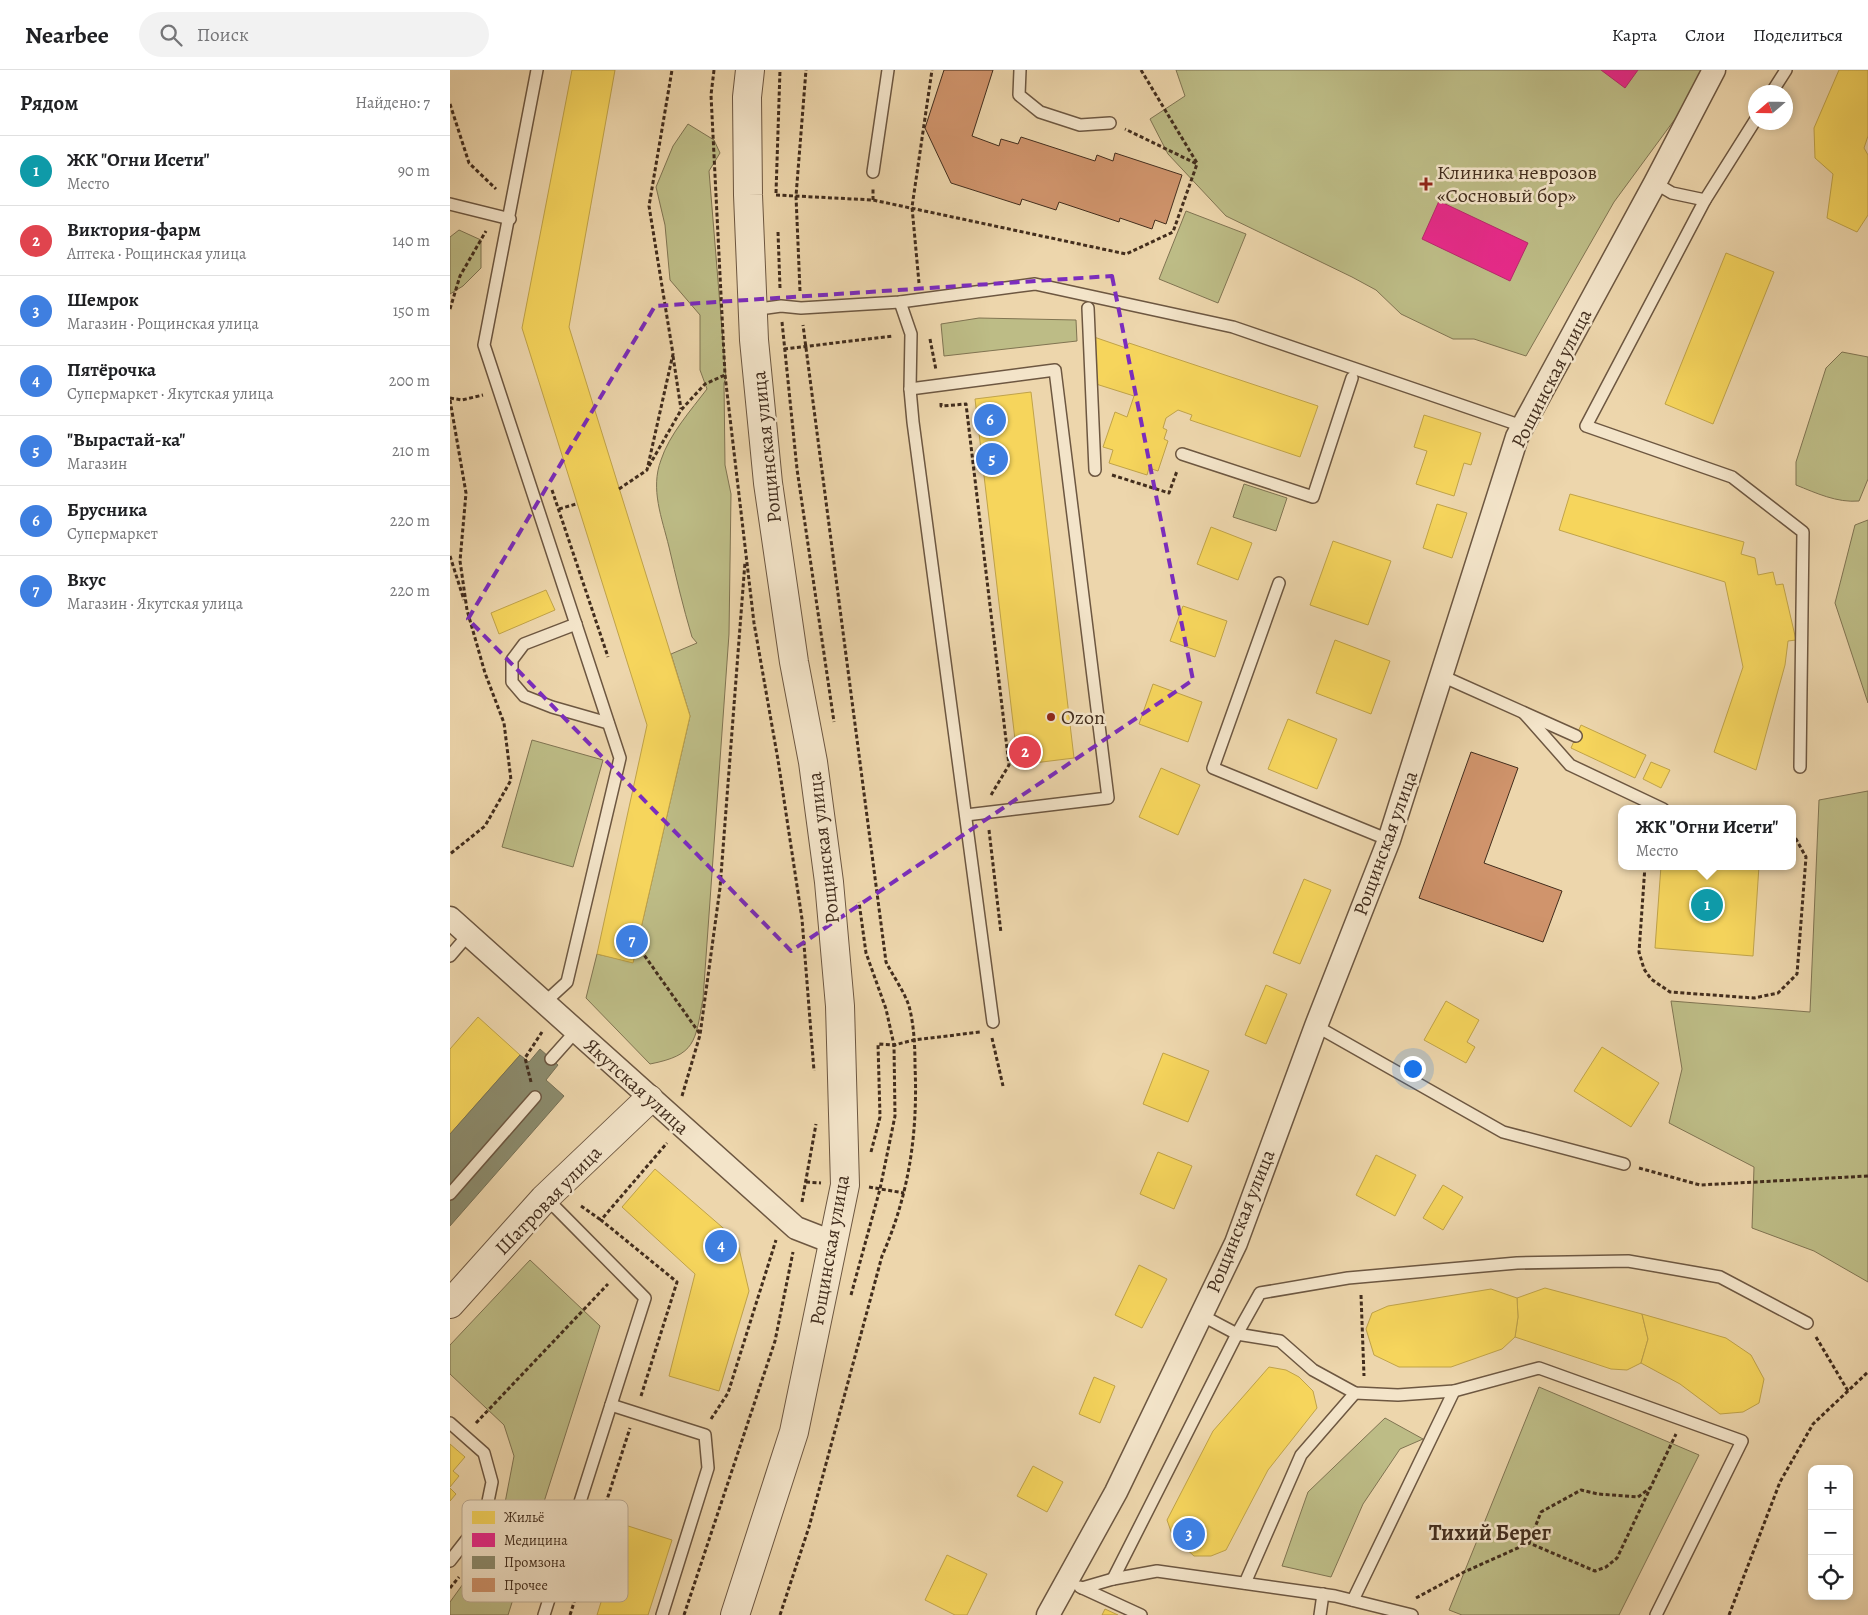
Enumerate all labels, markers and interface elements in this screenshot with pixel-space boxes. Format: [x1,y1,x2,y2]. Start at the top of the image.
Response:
search box [139,12,489,57]
text: Nearbee [25,19,109,51]
icon: search [157,21,185,49]
text: Поиск [197,22,249,48]
text: Карта [1612,23,1657,47]
text: Слои [1685,23,1725,47]
text: Поделиться [1753,23,1843,47]
north arrow [1748,85,1793,130]
text: Рядом [20,89,78,117]
text: Найдено: 7 [355,92,430,114]
text: ЖК "Огни Исети" [67,147,210,173]
place label: Клиника неврозов «Сосновый бор» [1437,159,1597,209]
text: 1 [33,160,39,182]
text: 90 m [398,160,430,182]
text: Место [67,173,110,195]
marker: Клиника неврозов «Сосновый бор» [1419,177,1433,191]
text: Виктория-фарм [67,217,201,243]
text: 2 [32,230,40,252]
text: 140 m [392,230,430,252]
text: Аптека · Рощинская улица [67,243,246,265]
text: Шемрок [67,287,139,313]
text: 3 [33,300,39,322]
text: 150 m [393,300,430,322]
street label: Рощинская улица [1505,303,1598,452]
text: Магазин · Рощинская улица [67,313,259,335]
text: Пятёрочка [67,357,156,383]
street label: Рощинская улица [745,369,788,524]
text: 4 [32,370,40,392]
text: 200 m [389,370,430,392]
text: Супермаркет · Якутская улица [67,383,274,405]
pin: 6 [974,401,1006,439]
text: "Вырастай-ка" [67,427,185,453]
text: 5 [33,440,39,462]
text: 210 m [392,440,430,462]
pin: 5 [976,440,1008,478]
text: Магазин [67,453,127,475]
text: Брусника [67,497,147,523]
text: 6 [32,510,40,532]
text: 220 m [390,510,430,532]
text: Супермаркет [67,523,158,545]
text: Вкус [67,567,106,593]
text: 7 [33,580,39,602]
text: 220 m [390,580,430,602]
text: Магазин · Якутская улица [67,593,243,615]
place label: Ozon [1061,704,1105,731]
marker: Ozon [1045,711,1057,723]
pin: 2 [1009,733,1041,771]
street label: Рощинская улица [1347,766,1425,919]
street label: Рощинская улица [801,770,846,925]
popup [1618,805,1796,870]
text: ЖК "Огни Исети" [1636,814,1778,840]
text: Место [1636,840,1678,862]
pin: 1 [1691,886,1723,924]
pin: 7 [616,922,648,960]
street label: Якутская улица [578,1032,696,1141]
your location [1400,1056,1426,1082]
street label: Шатровая улица [489,1139,608,1261]
street label: Рощинская улица [1199,1145,1282,1297]
street label: Рощинская улица [803,1172,856,1328]
pin: 4 [705,1227,737,1265]
map controls [1808,1465,1853,1600]
button: + [1808,1465,1853,1510]
legend [462,1500,628,1602]
text: Жильё [504,1508,544,1527]
button: − [1808,1510,1853,1555]
pin: 3 [1173,1515,1205,1553]
district label: Тихий Берег [1429,1518,1552,1548]
text: Медицина [504,1531,568,1550]
text: Промзона [504,1553,566,1572]
button: locate [1808,1555,1853,1600]
text: Прочее [504,1576,548,1595]

